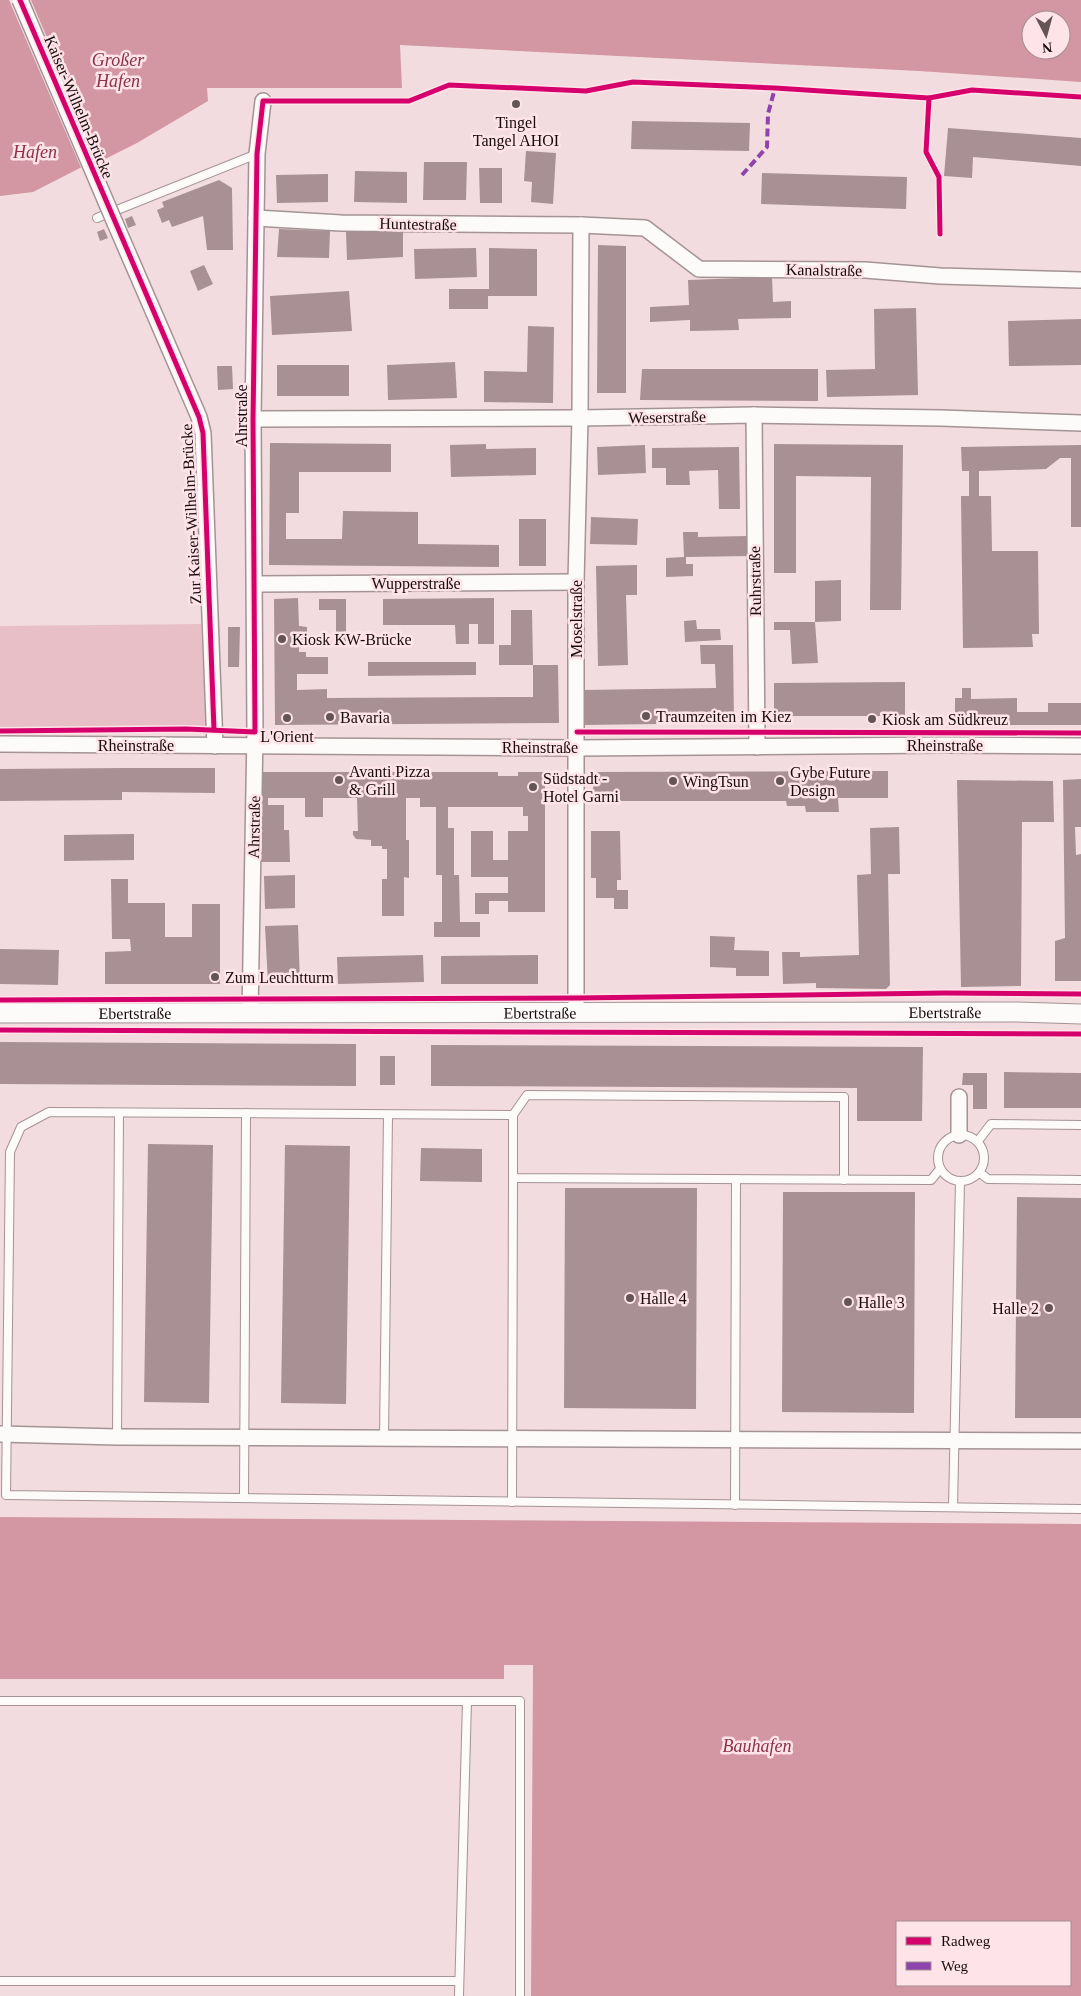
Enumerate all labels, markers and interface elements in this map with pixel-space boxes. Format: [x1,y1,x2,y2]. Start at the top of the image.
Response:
north arrow [1021,10,1071,60]
street label: Kaiser-Wilhelm-Brücke [41,33,117,181]
text: N [1041,39,1053,55]
water label: Großer Hafen [92,50,145,91]
marker: Tingel Tangel AHOI [510,98,522,110]
place label: Tingel Tangel AHOI [473,114,559,150]
water label: Hafen [12,142,57,162]
street label: Huntestraße [379,215,457,233]
street label: Kanalstraße [786,261,862,279]
street label: Ahrstraße [233,384,250,448]
street label: Weserstraße [628,408,706,426]
street label: Zur Kaiser-Wilhelm-Brücke [178,423,204,605]
street label: Ruhrstraße [746,546,764,616]
street label: Wupperstraße [371,575,461,593]
street label: Moselstraße [568,580,585,658]
place label: Kiosk KW-Brücke [292,631,412,648]
marker: Kiosk KW-Brücke [276,633,288,645]
place label: Traumzeiten im Kiez [656,708,791,725]
place label: Bavaria [340,709,390,726]
marker: Traumzeiten im Kiez [640,710,652,722]
marker: Bavaria [324,711,336,723]
place label: Kiosk am Südkreuz [882,711,1008,728]
marker: L'Orient [281,712,293,724]
marker: Kiosk am Südkreuz [866,713,878,725]
place label: L'Orient [260,728,314,745]
street label: Rheinstraße [98,737,174,754]
street label: Rheinstraße [907,737,983,754]
street label: Rheinstraße [502,739,578,756]
place label: Avanti Pizza & Grill [349,763,430,798]
place label: Gybe Future Design [790,764,870,800]
place label: Südstadt - Hotel Garni [543,770,620,805]
place label: WingTsun [683,773,749,791]
marker: Avanti Pizza & Grill [333,774,345,786]
marker: WingTsun [667,775,679,787]
marker: Gybe Future Design [774,775,786,787]
marker: Südstadt - Hotel Garni [527,781,539,793]
street label: Ahrstraße [245,795,263,859]
place label: Zum Leuchtturm [225,969,334,986]
marker: Zum Leuchtturm [209,971,221,983]
street label: Ebertstraße [99,1004,171,1021]
street label: Ebertstraße [504,1004,576,1021]
street label: Ebertstraße [909,1004,981,1021]
place label: Halle 4 [640,1290,687,1307]
marker: Halle 4 [624,1292,636,1304]
place label: Halle 3 [858,1294,905,1311]
marker: Halle 3 [842,1296,854,1308]
place label: Halle 2 [992,1300,1039,1317]
marker: Halle 2 [1043,1302,1055,1314]
water label: Bauhafen [723,1736,792,1756]
legend [896,1921,1071,1986]
text: Radweg [941,1933,991,1949]
text: Weg [941,1958,969,1974]

